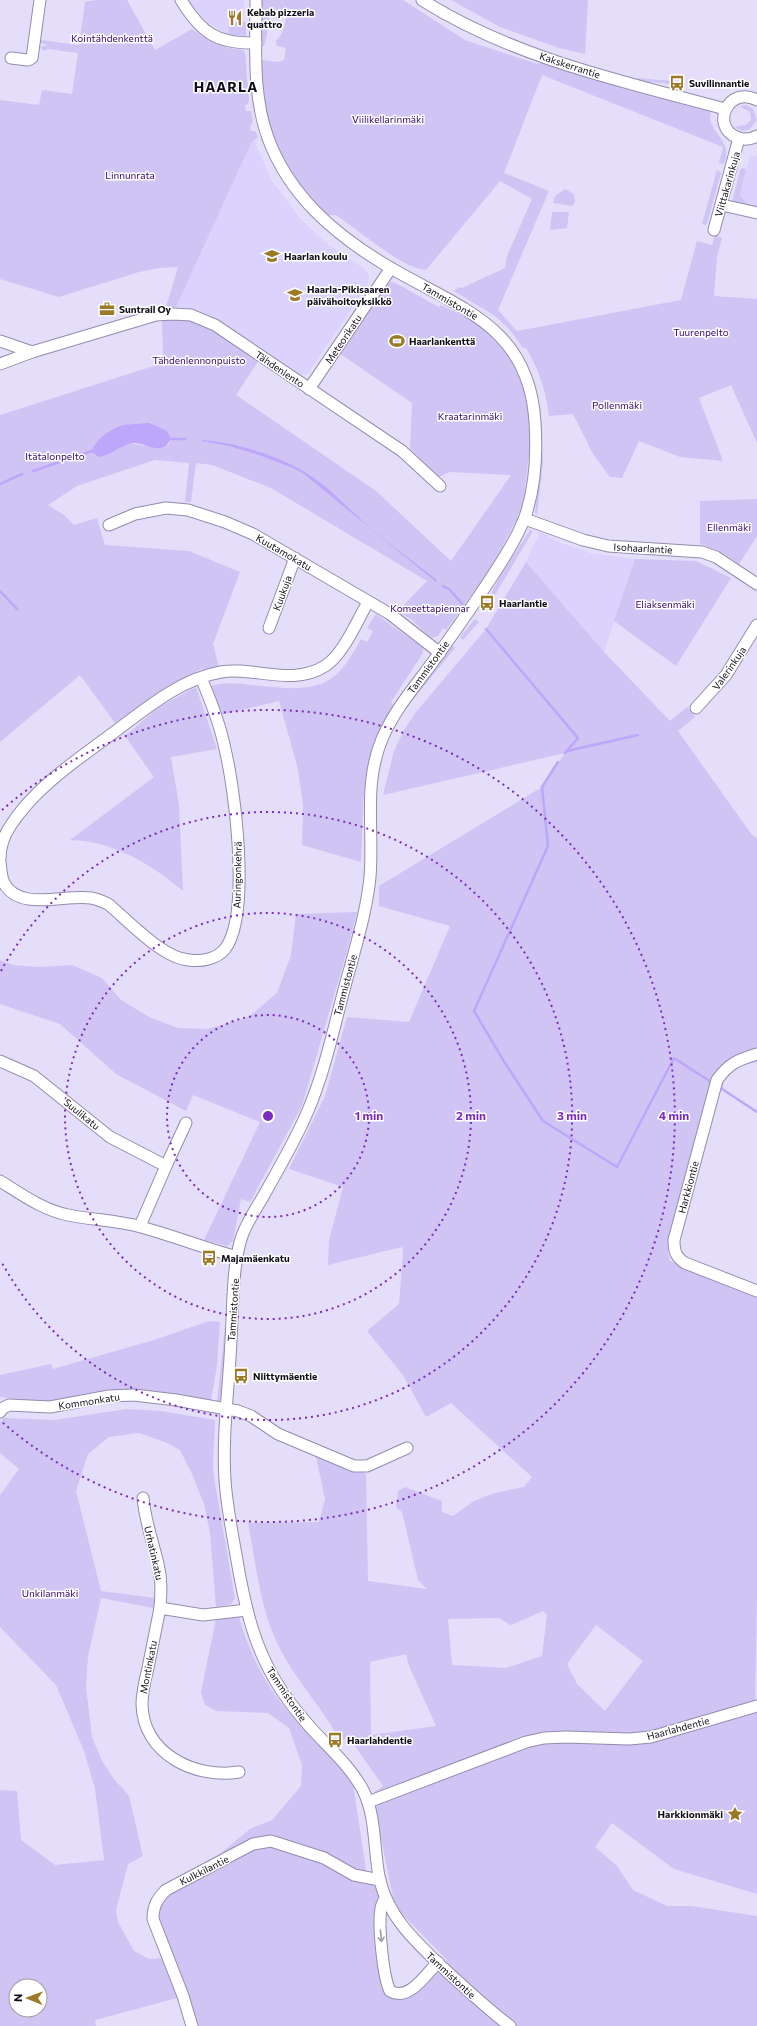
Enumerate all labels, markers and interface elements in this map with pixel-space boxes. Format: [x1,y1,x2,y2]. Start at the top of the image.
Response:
place label: Kebab pizzeria quattro [247,6,314,30]
restaurant icon: Kebab pizzeria quattro [226,9,244,27]
park label: Kointähdenkenttä [71,32,153,44]
street label: Kakskerrantie [538,50,602,80]
bus stop icon: Suvilinnantie [668,74,686,92]
place label: Suvilinnantie [689,77,749,89]
district label: HAARLA [194,78,258,95]
park label: Viilikellarinmäki [352,113,424,125]
street label: Viittakarinkuja [712,150,742,218]
park label: Linnunrata [105,169,155,181]
school or university icon: Haarlan koulu [263,247,281,265]
place label: Haarlan koulu [284,250,348,262]
street label: Tammistontie [420,280,480,322]
place label: Haarla-Pikisaaren päivähoitoyksikkö [307,283,392,307]
school or university icon: Haarla-Pikisaaren päivähoitoyksikkö [286,286,304,304]
office icon: Suntrail Oy [98,300,116,318]
place label: Suntrail Oy [119,303,172,315]
street label: Meteorikatu [322,312,364,366]
park label: Tuurenpelto [673,326,729,338]
sports icon: Haarlankenttä [388,332,406,350]
place label: Haarlankenttä [409,335,475,347]
street label: Tähdenlento [253,348,307,390]
park label: Tähdenlennonpuisto [153,354,245,366]
park label: Pollenmäki [592,399,642,411]
park label: Kraatarinmäki [438,410,502,422]
park label: Itätalonpelto [25,450,85,462]
park label: Ellenmäki [707,521,751,533]
street label: Kuutamokatu [254,531,314,573]
street label: Isohaarlantie [613,540,673,556]
street label: Kuukuja [270,574,294,612]
bus stop icon: Haarlantie [478,594,496,612]
place label: Haarlantie [499,597,547,609]
park label: Eliaksenmäki [635,598,695,610]
park label: Komeettapiennar [390,602,470,614]
street label: Tammistontie [405,638,451,696]
street label: Valerinkuja [710,644,748,692]
street label: Auringonkehrä [230,841,244,909]
street label: Tammistontie [331,953,359,1017]
street label: Suulikatu [62,1096,102,1132]
text: 1 min [355,1108,383,1122]
text: 2 min [456,1108,486,1122]
text: 3 min [557,1108,587,1122]
text: 4 min [659,1108,689,1122]
centre of rings [261,1109,275,1123]
street label: Harkkiontie [675,1159,701,1215]
bus stop icon: Majamäenkatu [200,1249,218,1267]
place label: Majamäenkatu [221,1252,290,1264]
street label: Tammistontie [225,1278,241,1342]
bus stop icon: Niittymäentie [232,1367,250,1385]
place label: Niittymäentie [253,1370,317,1382]
street label: Kommonkatu [58,1390,120,1412]
street label: Urhatinkatu [142,1525,166,1581]
park label: Unkilanmäki [22,1587,78,1599]
street label: Montinkatu [137,1639,159,1695]
street label: Tammistontie [264,1665,310,1723]
street label: Haarlahdentie [645,1714,711,1742]
bus stop icon: Haarlahdentie [326,1731,344,1749]
place label: Haarlahdentie [347,1734,412,1746]
place icon: Harkkionmäki [726,1805,744,1823]
place label: Harkkionmäki [658,1808,723,1820]
street label: Kulkkilantie [177,1852,231,1888]
one-way arrow [377,1929,385,1942]
street label: Tammistontie [424,1949,478,2001]
north arrow [8,1978,48,2018]
text: N [11,1994,24,2002]

